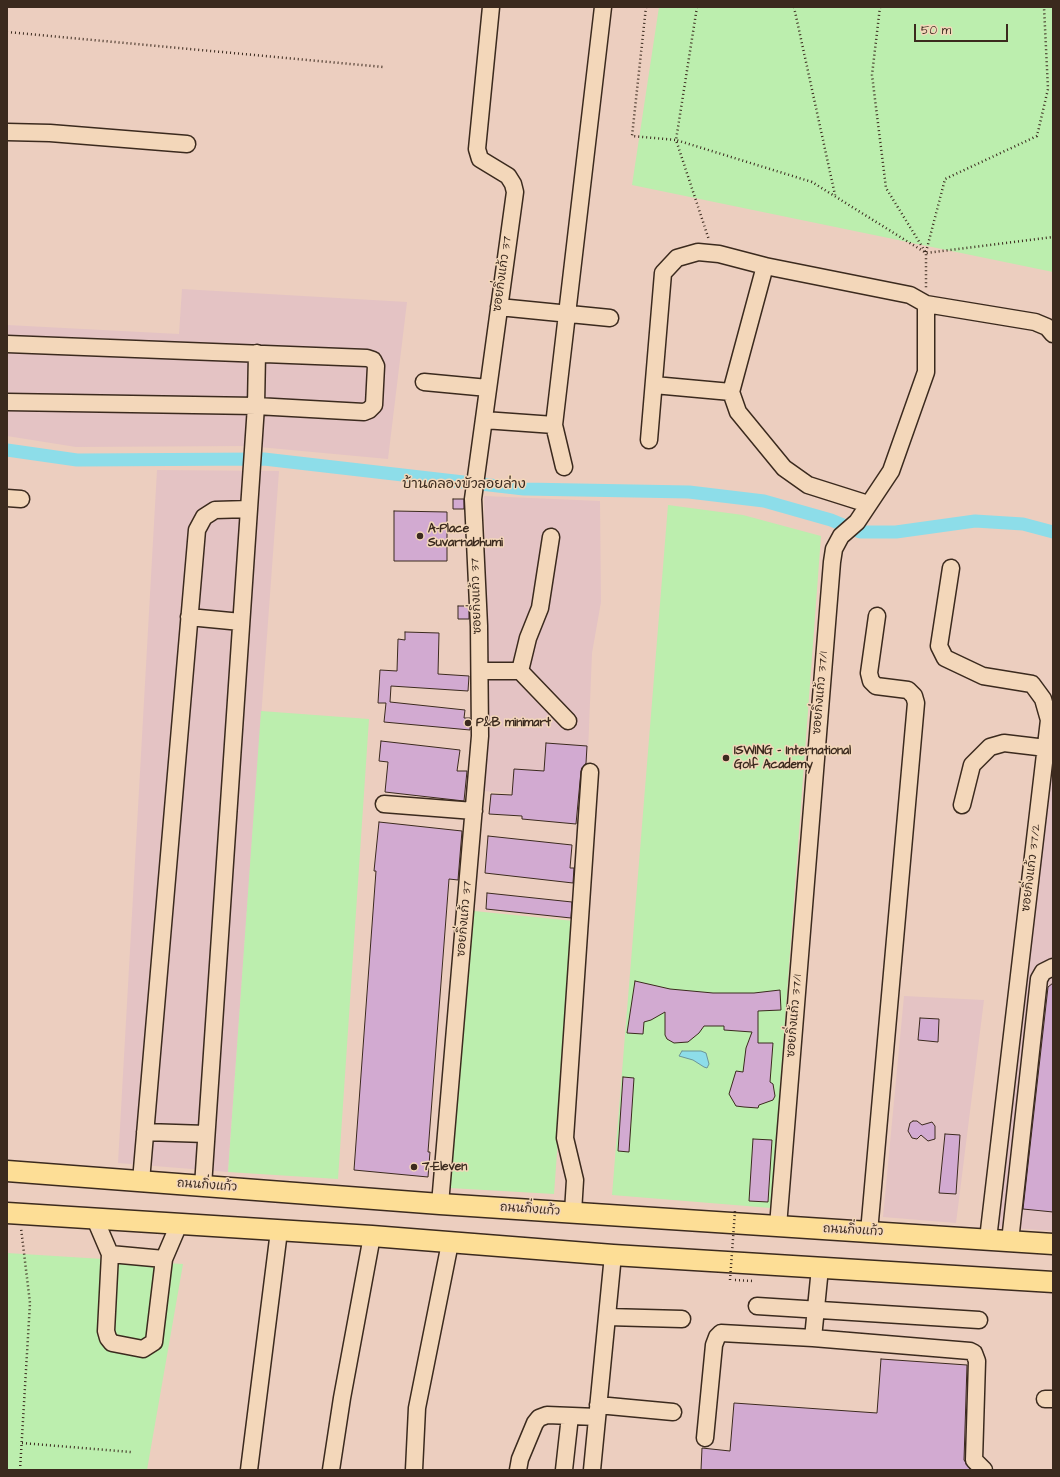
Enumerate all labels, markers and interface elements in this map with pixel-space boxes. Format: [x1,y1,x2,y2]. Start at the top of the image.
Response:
scale bar [916,16,1010,42]
text: 50 m [921,22,951,39]
street label: ซอยกิ่งแก้ว 37 [491,235,515,313]
district label: บ้านคลองบัวลอยล่าง [402,477,526,493]
place label: A-Place Suvarnabhumi [428,522,503,550]
marker: A-Place Suvarnabhumi [415,531,425,541]
street label: ซอยกิ่งแก้ว 37 [468,558,486,634]
street label: ซอยกิ่งแก้ว 37/1 [810,651,832,735]
place label: P&B minimart [476,716,551,730]
marker: P&B minimart [463,718,473,728]
place label: ISWING - International Golf Academy [734,744,851,772]
marker: ISWING - International Golf Academy [721,753,731,763]
street label: ซอยกิ่งแก้ว 37/2 [1019,823,1045,913]
street label: ซอยกิ่งแก้ว 37 [455,880,475,958]
street label: ซอยกิ่งแก้ว 37/1 [784,974,806,1058]
place label: 7-Eleven [422,1160,467,1174]
marker: 7-Eleven [409,1162,419,1172]
street label: ถนนกิ่งแก้ว [176,1177,238,1195]
street label: ถนนกิ่งแก้ว [499,1201,561,1219]
street label: ถนนกิ่งแก้ว [823,1222,883,1240]

